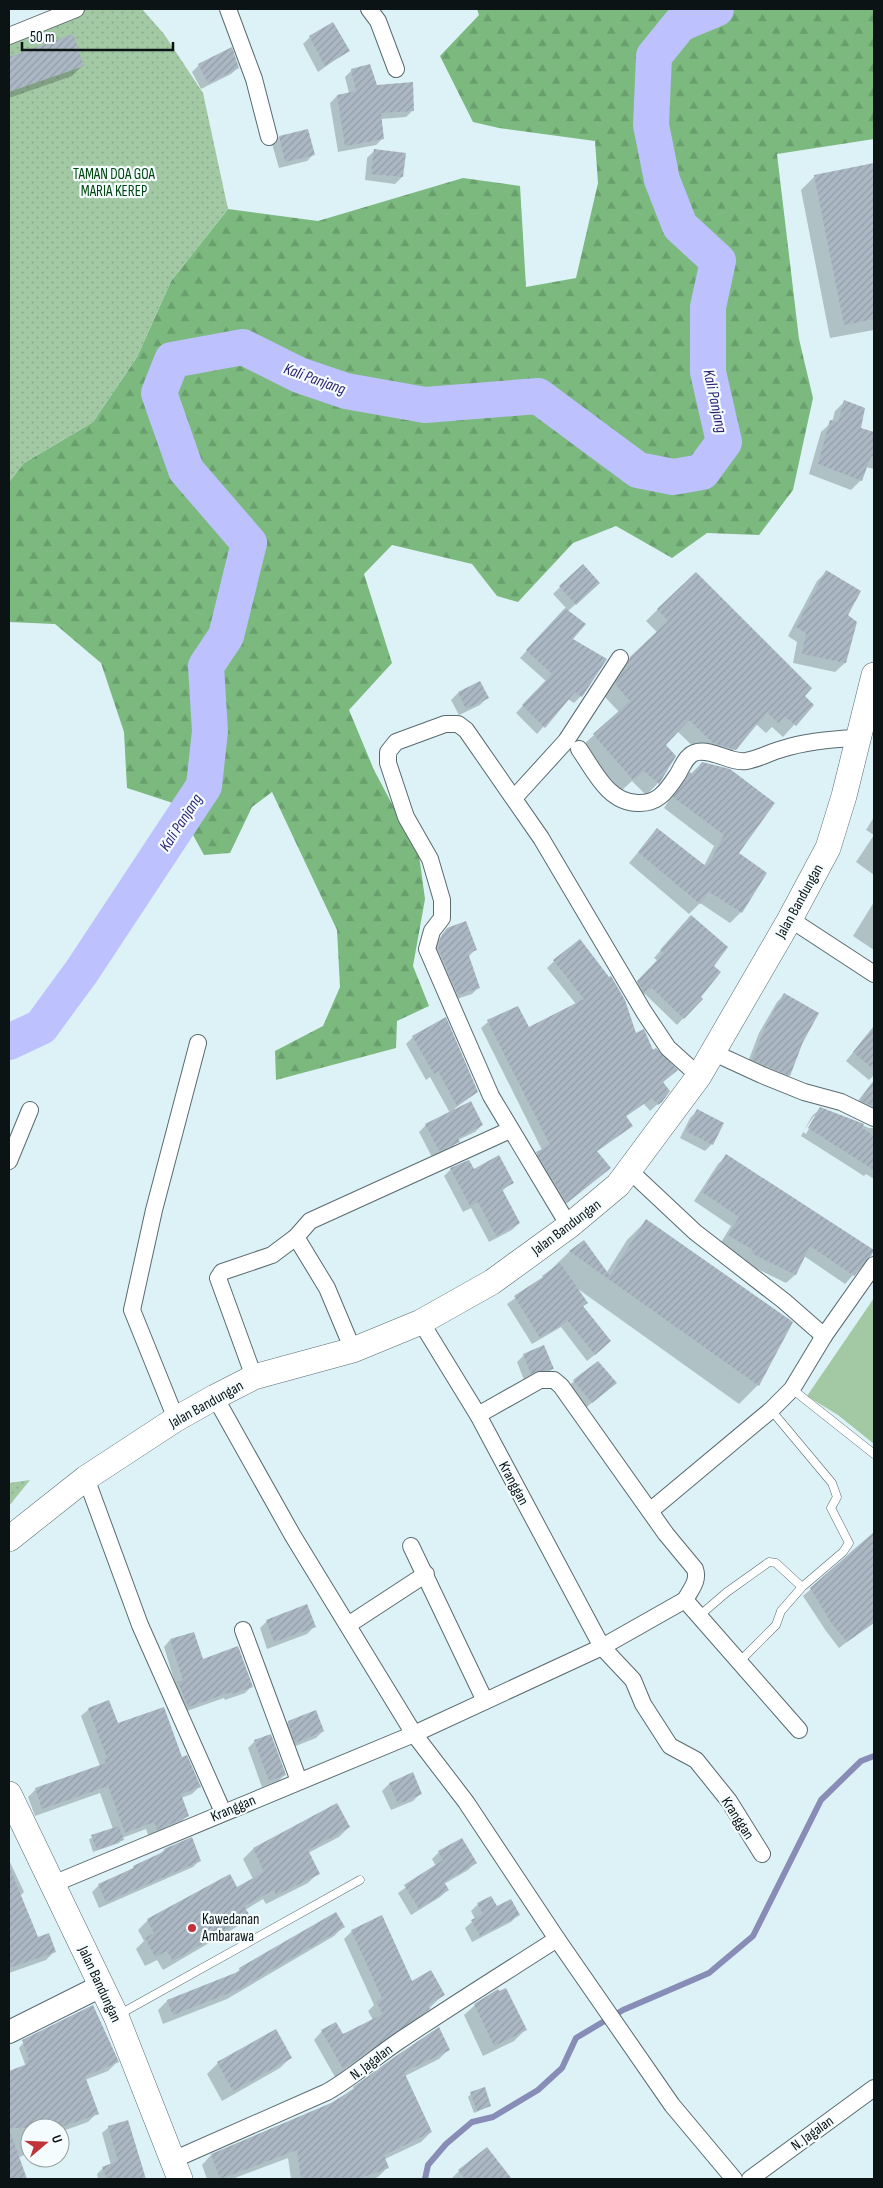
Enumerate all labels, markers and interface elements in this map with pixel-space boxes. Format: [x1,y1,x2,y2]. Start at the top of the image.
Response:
scale bar [22,20,174,52]
text: 50 m [30,28,55,47]
park label: TAMAN DOA GOA MARIA KEREP [73,165,156,201]
water label: Kali Panjang [281,359,348,399]
water label: Kali Panjang [699,368,731,435]
water label: Kali Panjang [156,790,207,855]
street label: Jalan Bandungan [771,861,828,943]
street label: Jalan Bandungan [527,1195,605,1260]
street label: Jalan Bandungan [165,1376,247,1433]
street label: Kranggan [494,1458,533,1508]
street label: Kranggan [208,1791,259,1826]
street label: Kranggan [717,1793,758,1843]
place label: Kawedanan Ambarawa [201,1910,259,1946]
marker: Kawedanan Ambarawa [186,1922,198,1934]
street label: Jalan Bandungan [73,1942,126,2025]
street label: N. Jagalan [346,2040,396,2085]
street label: N. Jagalan [787,2112,837,2155]
north arrow [20,2118,70,2168]
text: U [48,2133,66,2145]

